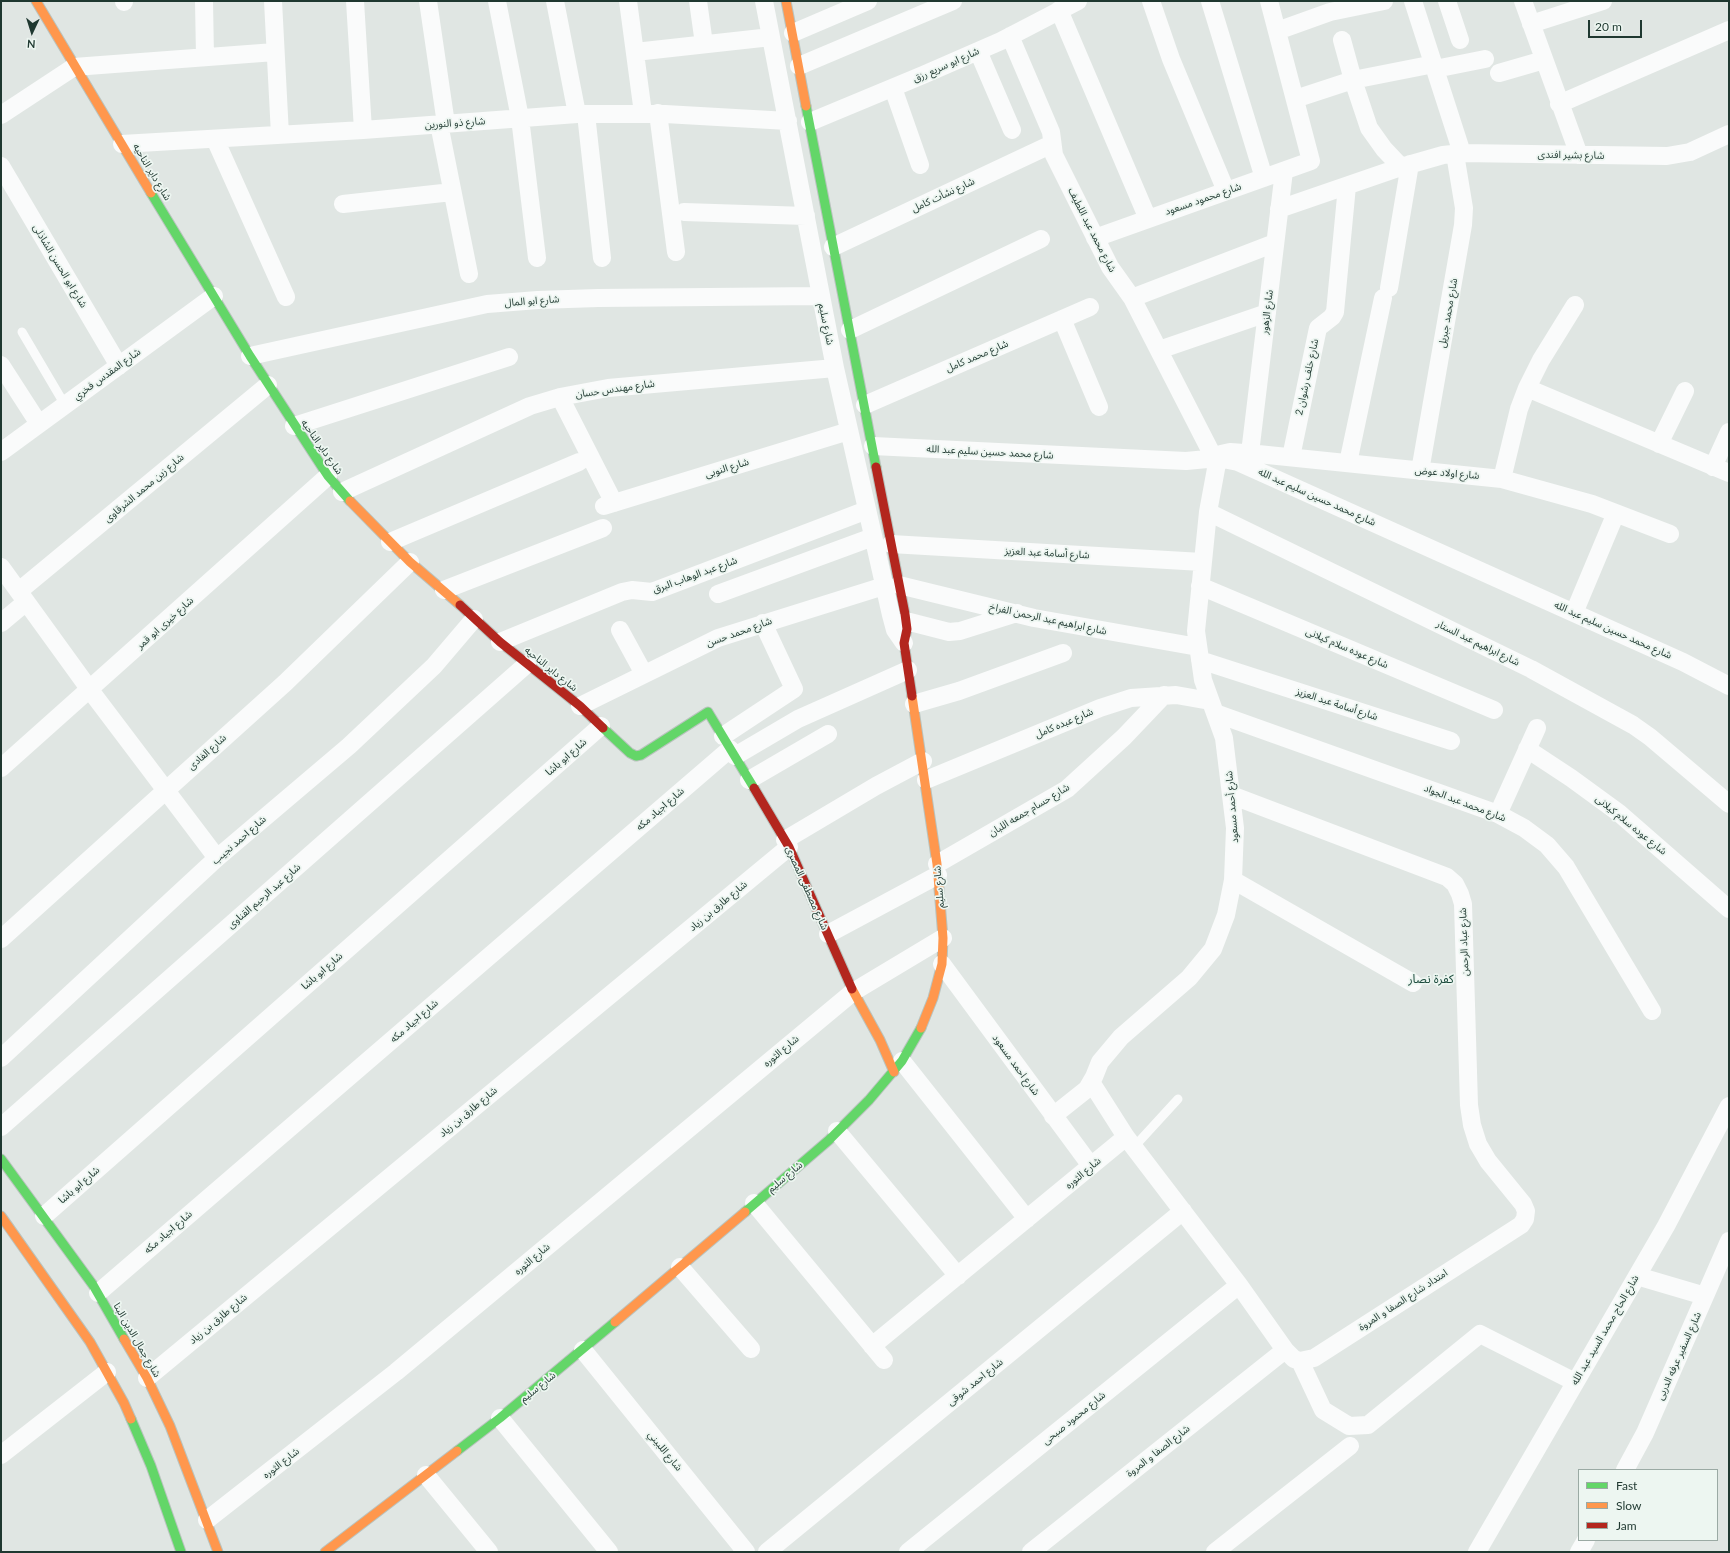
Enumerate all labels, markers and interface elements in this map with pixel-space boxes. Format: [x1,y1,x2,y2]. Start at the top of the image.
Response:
north arrow [12,12,52,52]
scale bar [1590,12,1644,38]
text: 20 m [1595,19,1622,34]
text: N [26,38,36,51]
street label: شارع ابو سريع رزق [911,45,981,85]
street label: شارع ذو النورين [424,115,486,131]
street label: شارع داير الناحيه [130,141,174,203]
street label: شارع بشير افندى [1538,148,1604,162]
street label: شارع نشأت كامل [910,175,976,215]
street label: شارع محمود مسعود [1163,180,1243,218]
street label: شارع محمد عبد اللطيف [1065,186,1119,274]
street label: شارع ابو الحسن الشاذلى [30,222,90,310]
street label: شارع محمد جبريل [1436,277,1460,349]
street label: شارع الزهور [1258,289,1276,335]
street label: شارع ابو المال [504,293,560,309]
street label: شارع سليم [816,302,836,346]
street label: شارع محمد كامل [944,337,1010,375]
street label: شارع خلف رشوان 2 [1293,338,1321,416]
street label: شارع المقدس فخري [71,346,143,402]
street label: شارع مهندس حسان [575,377,655,401]
street label: شارع داير الناحيه [299,417,345,477]
street label: شارع محمد حسين سليم عبد الله [926,443,1054,461]
street label: شارع زين محمد الشرقاوى [102,451,186,525]
street label: شارع النوبى [704,456,750,480]
street label: شارع اولاد عوض [1414,464,1480,482]
street label: شارع محمد حسين سليم عبد الله [1256,466,1378,528]
street label: شارع أسامة عبد العزيز [1004,545,1090,561]
street label: شارع عبد الوهاب البرق [651,554,739,596]
street label: شارع خيرى ابو قمر [134,594,196,652]
street label: شارع محمد حسين سليم عبد الله [1552,599,1674,661]
street label: شارع ابراهيم عبد الرحمن الفراخ [988,601,1108,637]
street label: شارع محمد حسن [705,615,773,649]
street label: شارع ابراهيم عبد الستار [1434,618,1522,668]
street label: شارع عوده سلام كيلانى [1304,625,1390,671]
street label: شارع داير الناحيه [522,644,580,694]
street label: شارع أسامة عبد العزيز [1295,685,1379,723]
street label: شارع عبده كامل [1033,705,1095,741]
street label: شارع الفادى [185,732,229,772]
street label: شارع ابو باشا [543,736,589,778]
street label: شارع أحمد مسعود [1223,770,1241,844]
street label: شارع حسام جمعه اللبان [986,781,1072,839]
street label: شارع محمد عبد الجواد [1422,782,1508,824]
street label: شارع اجياد مكه [634,785,686,833]
street label: شارع عوده سلام كيلانى [1593,793,1669,857]
street label: شارع احمد نجيب [210,813,268,867]
street label: شارع مصطفى المصرى [783,844,831,932]
street label: شارع عبد الرحيم القناوى [225,861,303,931]
street label: شارع سليم [931,865,947,909]
street label: شارع طارق بن زياد [687,878,749,934]
street label: شارع عباد الرحمن [1457,908,1471,976]
street label: شارع ابو باشا [299,950,345,992]
district label: كفرة نصار [1408,972,1454,986]
street label: شارع اجياد مكه [388,997,440,1045]
street label: شارع احمد مسعود [990,1032,1042,1098]
street label: شارع الثوره [761,1033,801,1069]
street label: شارع طارق بن زياد [437,1084,499,1140]
street label: شارع الثوره [1063,1155,1103,1191]
street label: شارع سليم [765,1159,805,1195]
street label: شارع ابو باشا [56,1164,102,1206]
street label: شارع اجياد مكه [142,1208,194,1256]
street label: شارع الثوره [512,1241,552,1277]
street label: امتداد شارع الصفا و المروة [1356,1267,1450,1333]
street label: شارع الحاج محمد السيد عبد الله [1569,1273,1641,1387]
street label: شارع طارق بن زياد [187,1291,249,1347]
street label: شارع جمال الدين البنا [111,1301,163,1379]
street label: شارع السفير عرفه الدربى [1654,1310,1704,1402]
street label: شارع احمد شوقى [945,1356,1005,1408]
street label: شارع سليم [518,1369,558,1405]
street label: شارع محمود صبحى [1040,1389,1108,1447]
street label: شارع الصفا و المروة [1124,1423,1192,1479]
street label: شارع اللبيني [645,1429,685,1473]
street label: شارع الثوره [260,1445,302,1481]
legend [1578,1469,1718,1541]
text: Fast [1616,1478,1637,1493]
text: Slow [1616,1498,1641,1513]
text: Jam [1616,1518,1637,1533]

